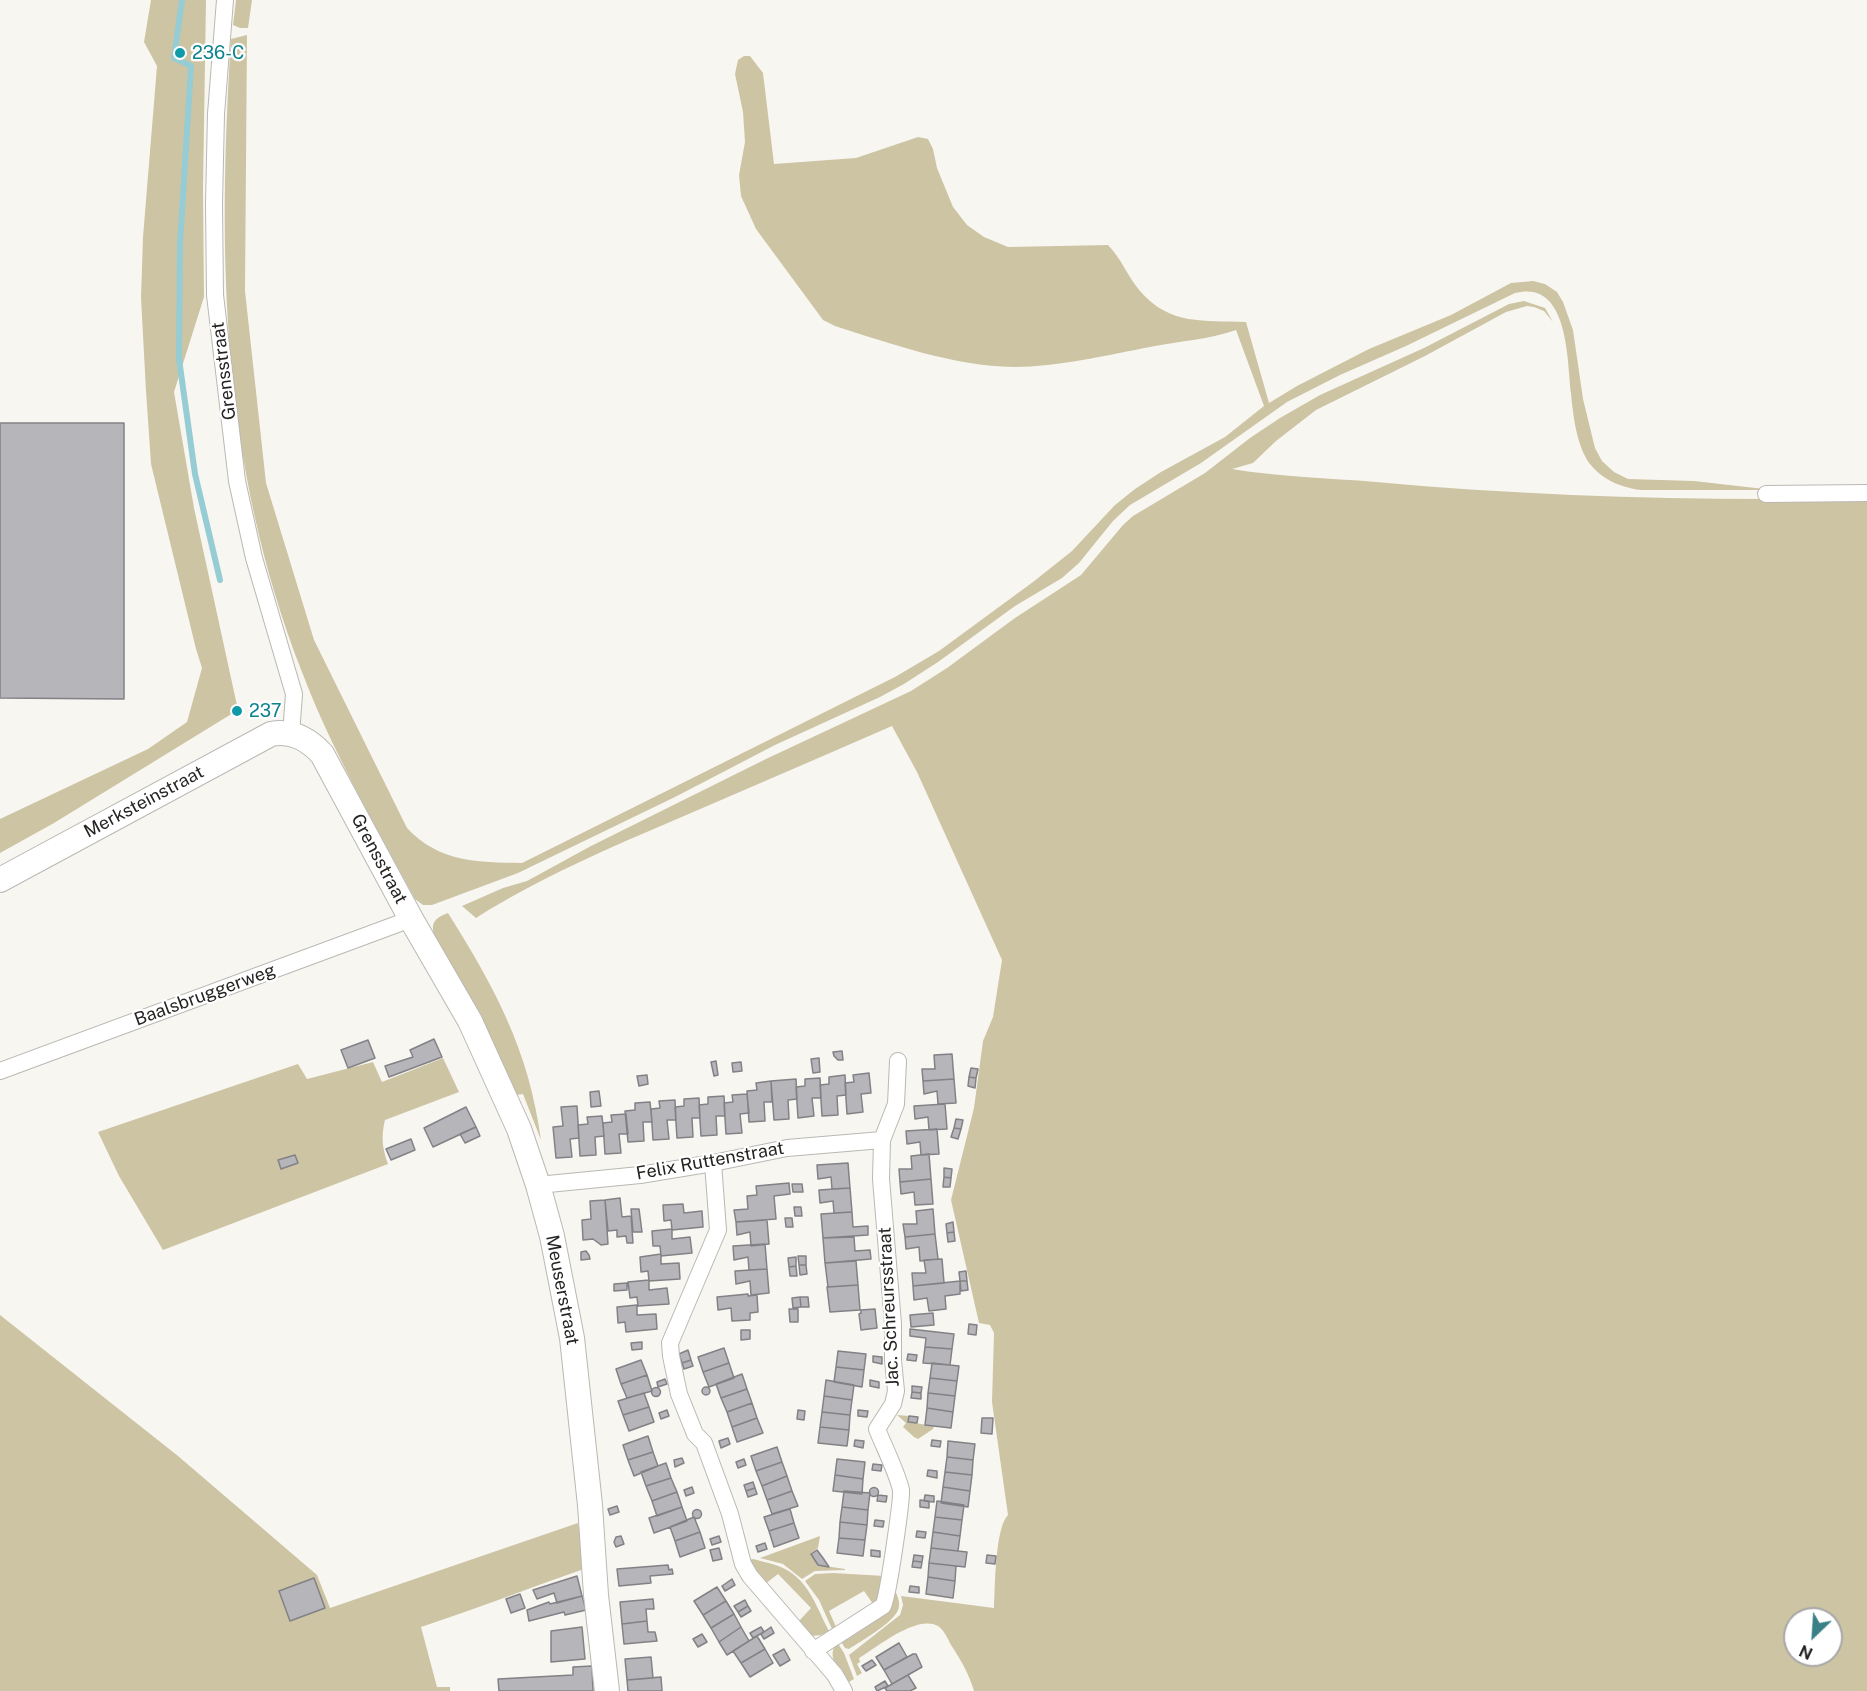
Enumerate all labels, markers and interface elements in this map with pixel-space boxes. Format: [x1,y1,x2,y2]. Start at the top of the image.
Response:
place label: 236-C [192,42,244,64]
marker: 236-C [173,46,187,60]
street label: Grensstraat [207,321,241,421]
place label: 237 [249,700,282,722]
marker: 237 [230,704,244,718]
street label: Merksteinstraat [80,761,208,843]
street label: Grensstraat [346,810,412,908]
street label: Baalsbruggerweg [131,959,279,1031]
street label: Felix Ruttenstraat [634,1137,786,1185]
street label: Jac. Schreursstraat [874,1227,904,1387]
street label: Meuserstraat [541,1233,583,1347]
north arrow [1783,1607,1843,1667]
text: N [1796,1641,1816,1663]

